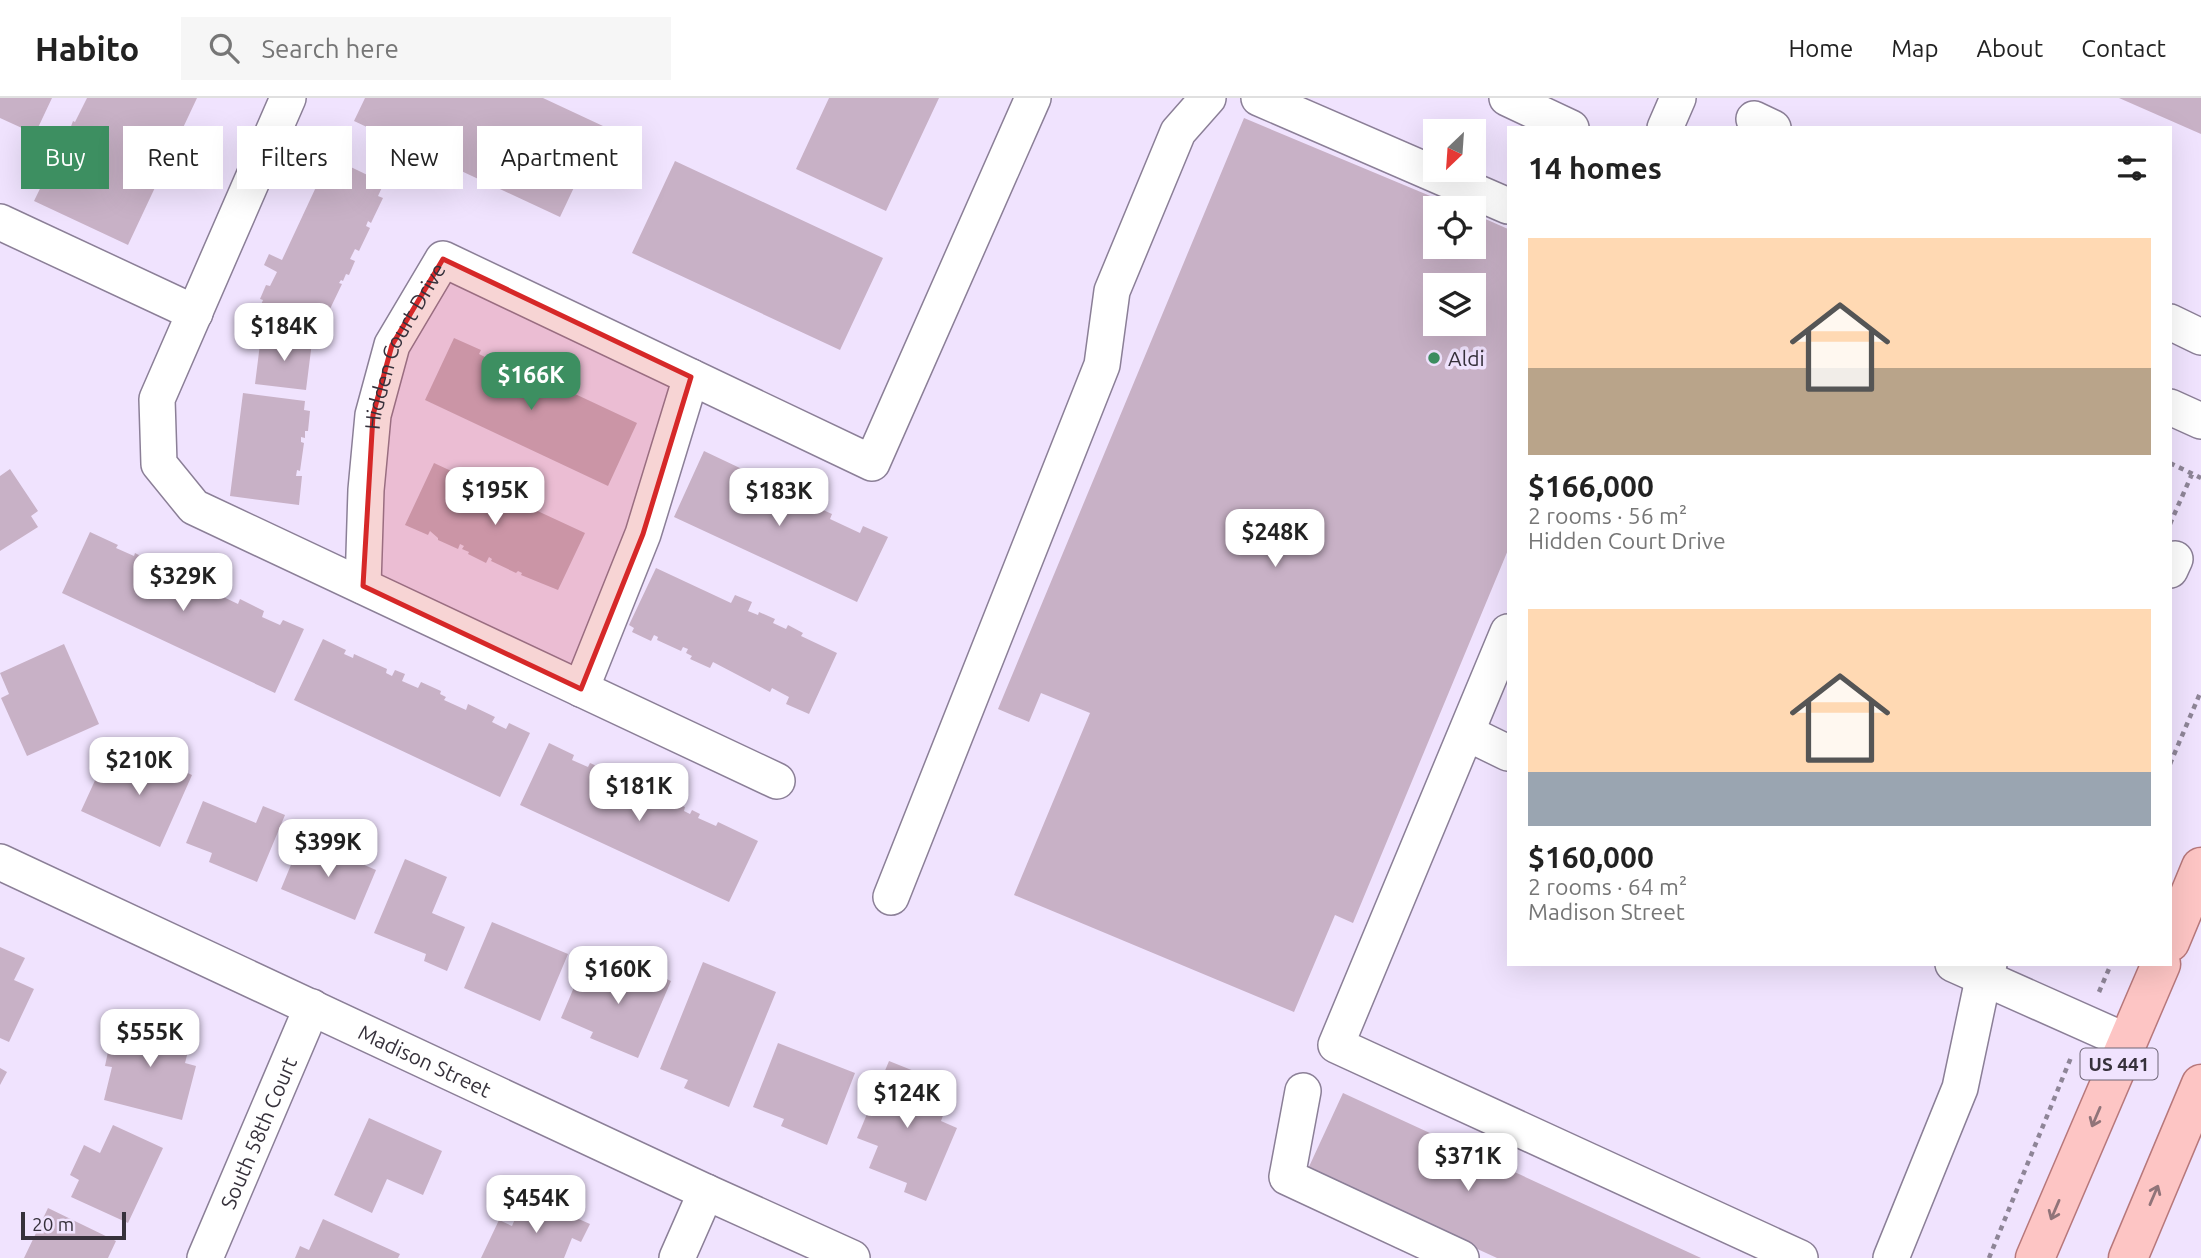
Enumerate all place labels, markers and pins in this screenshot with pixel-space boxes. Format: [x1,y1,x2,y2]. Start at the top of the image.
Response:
pin: $184K [235,303,333,363]
place label: Aldi [1448,346,1485,370]
marker: Aldi [1426,350,1442,366]
pin: $166K [482,352,580,412]
pin: $195K [446,468,544,527]
pin: $183K [730,468,828,528]
pin: $248K [1226,510,1324,569]
pin: $329K [134,554,232,613]
pin: $210K [90,738,188,797]
pin: $181K [590,764,688,823]
pin: $399K [279,820,377,879]
pin: $160K [569,946,667,1006]
pin: $555K [101,1010,199,1069]
pin: $124K [858,1070,956,1130]
pin: $371K [1419,1134,1517,1193]
pin: $454K [487,1176,585,1235]

